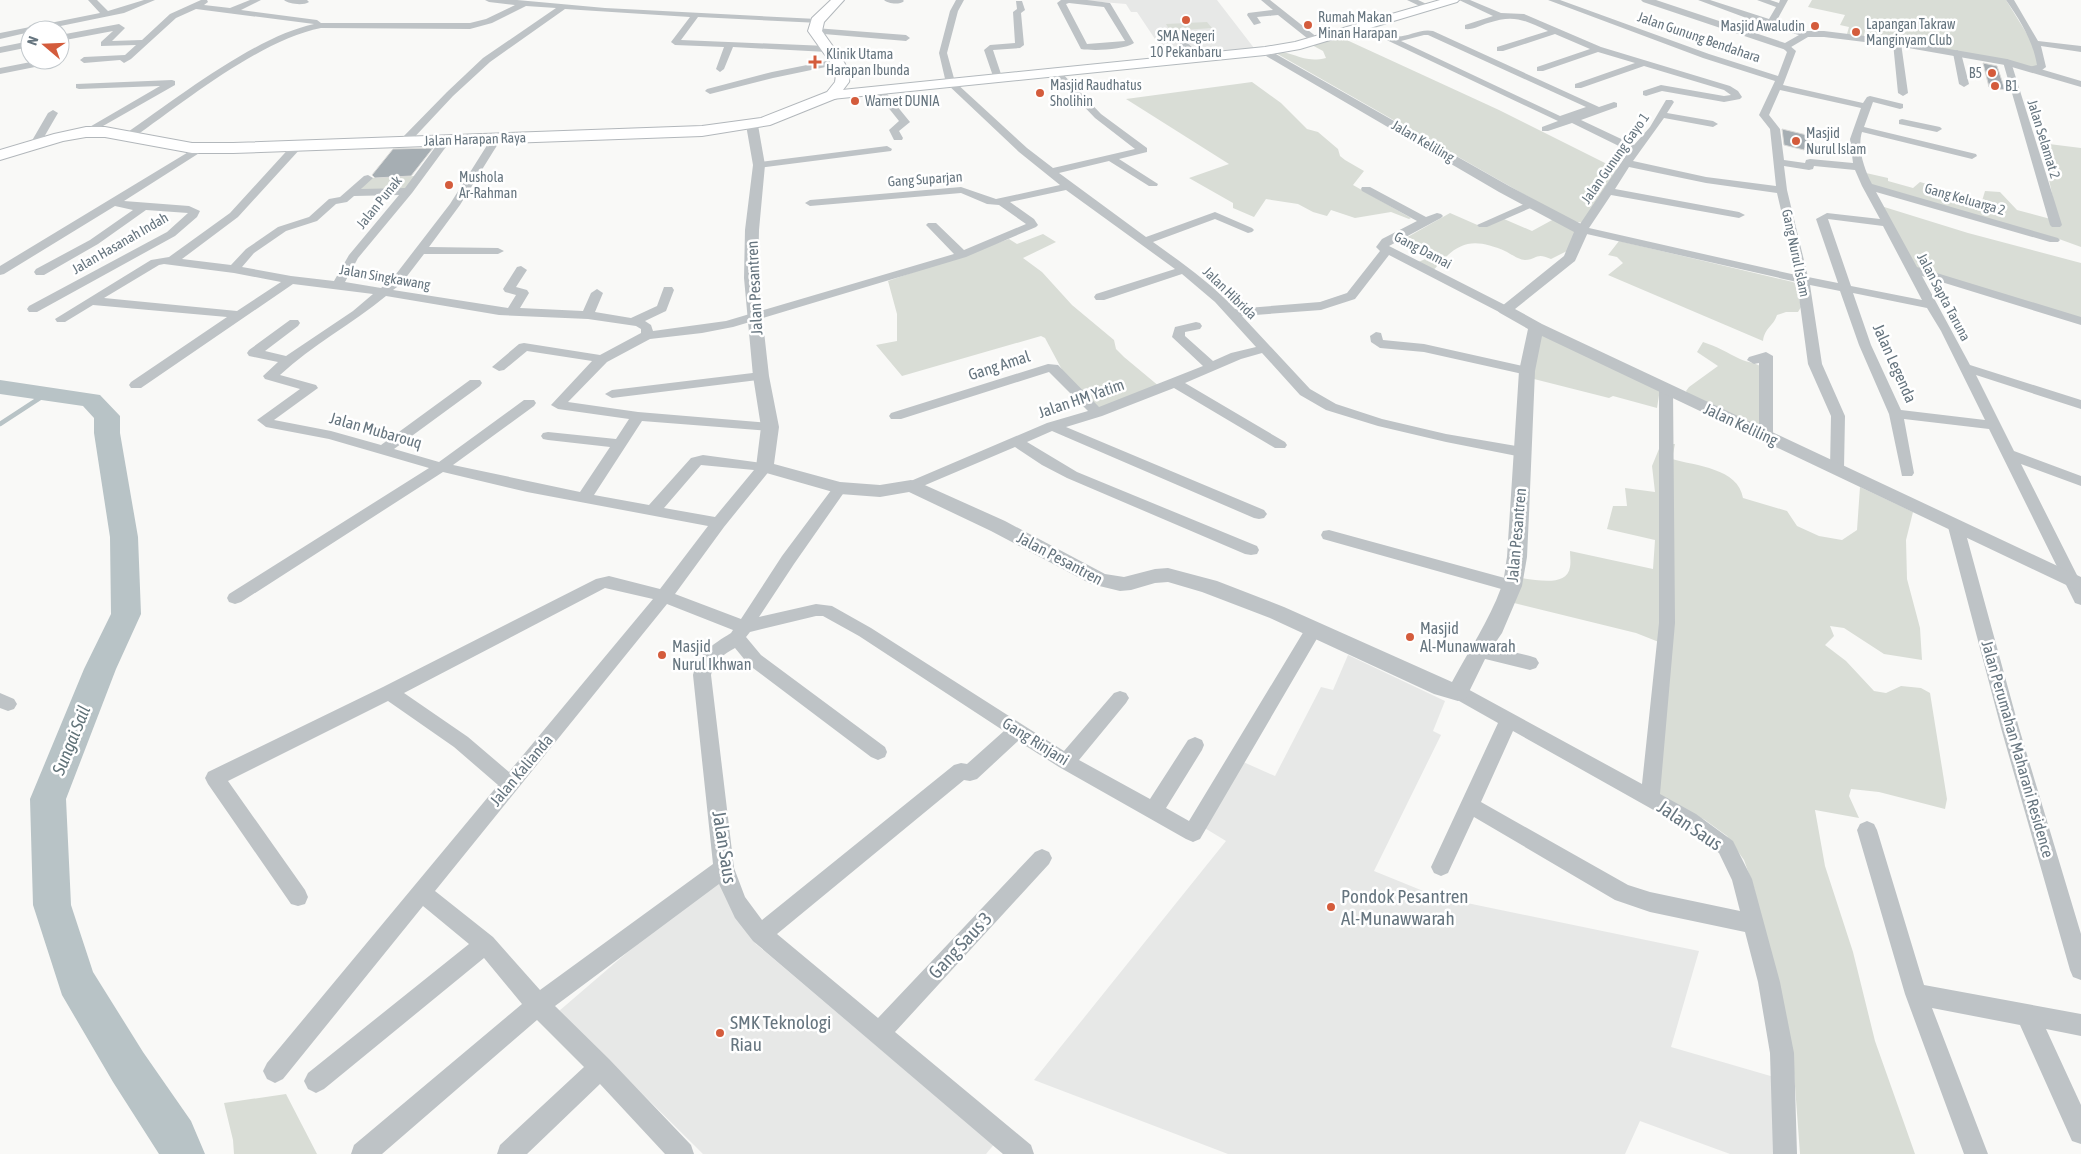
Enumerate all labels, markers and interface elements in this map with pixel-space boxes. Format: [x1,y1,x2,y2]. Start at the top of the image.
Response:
street label: Jalan Gunung Bendahara [1635,8,1763,66]
place label: Rumah Makan Minan Harapan [1318,9,1398,41]
marker: SMA Negeri 10 Pekanbaru [1180,14,1192,26]
place label: Lapangan Takraw Manginyam Club [1866,16,1956,48]
place label: Masjid Awaludin [1720,18,1805,34]
marker: Rumah Makan Minan Harapan [1302,19,1314,31]
north arrow [20,20,70,70]
marker: Masjid Awaludin [1809,20,1821,32]
marker: Lapangan Takraw Manginyam Club [1850,26,1862,38]
place label: SMA Negeri 10 Pekanbaru [1150,28,1222,60]
text: N [24,34,42,47]
place label: Klinik Utama Harapan Ibunda [826,46,910,78]
marker: Klinik Utama Harapan Ibunda [808,55,822,69]
place label: B5 [1969,65,1982,81]
marker: B5 [1986,67,1998,79]
place label: Masjid Raudhatus Sholihin [1050,77,1142,109]
place label: B1 [2005,78,2018,94]
marker: B1 [1989,80,2001,92]
marker: Masjid Raudhatus Sholihin [1034,87,1046,99]
place label: Warnet DUNIA [865,93,939,109]
marker: Warnet DUNIA [849,95,861,107]
street label: Jalan Selamat 2 [2024,98,2064,180]
street label: Jalan Gunung Gayo 1 [1578,110,1652,206]
street label: Jalan Keliling [1389,117,1457,165]
place label: Masjid Nurul Islam [1806,125,1866,157]
street label: Jalan Harapan Raya [424,129,526,149]
marker: Masjid Nurul Islam [1790,135,1802,147]
street label: Gang Suparjan [887,168,963,190]
place label: Mushola Ar-Rahman [459,169,517,201]
street label: Jalan Punak [353,172,405,232]
marker: Mushola Ar-Rahman [443,179,455,191]
street label: Gang Keluarga 2 [1923,180,2007,218]
street label: Gang Nurul Islam [1779,208,1813,298]
street label: Jalan Hasanah Indah [69,209,171,277]
street label: Gang Damai [1392,228,1454,272]
street label: Jalan Pesantren [743,240,765,336]
street label: Jalan Sapta Taruna [1914,250,1974,344]
street label: Jalan Singkawang [338,261,432,293]
street label: Jalan Hibrida [1200,263,1260,323]
street label: Jalan Legenda [1869,321,1920,406]
street label: Gang Amal [966,346,1033,384]
street label: Jalan HM Yatim [1036,375,1126,421]
street label: Jalan Keliling [1701,399,1781,450]
street label: Jalan Mubarouq [327,408,424,453]
street label: Jalan Pesantren [1503,487,1529,583]
street label: Jalan Pesantren [1014,528,1106,588]
place label: Masjid Al-Munawwarah [1420,619,1516,655]
marker: Masjid Al-Munawwarah [1404,631,1416,643]
place label: Masjid Nurul Ikhwan [672,637,752,673]
street label: Jalan Perumahan Maharani Residence [1978,638,2058,860]
marker: Masjid Nurul Ikhwan [656,649,668,661]
water label: Sungai Sail [47,702,94,779]
street label: Gang Rinjani [999,714,1072,769]
street label: Jalan Kalianda [486,731,556,809]
street label: Jalan Saus [1653,795,1727,855]
street label: Jalan Saus [708,809,742,885]
place label: Pondok Pesantren Al-Munawwarah [1341,885,1469,929]
marker: Pondok Pesantren Al-Munawwarah [1325,901,1337,913]
street label: Gang Saus 3 [924,907,996,983]
place label: SMK Teknologi Riau [730,1011,831,1055]
marker: SMK Teknologi Riau [714,1027,726,1039]

